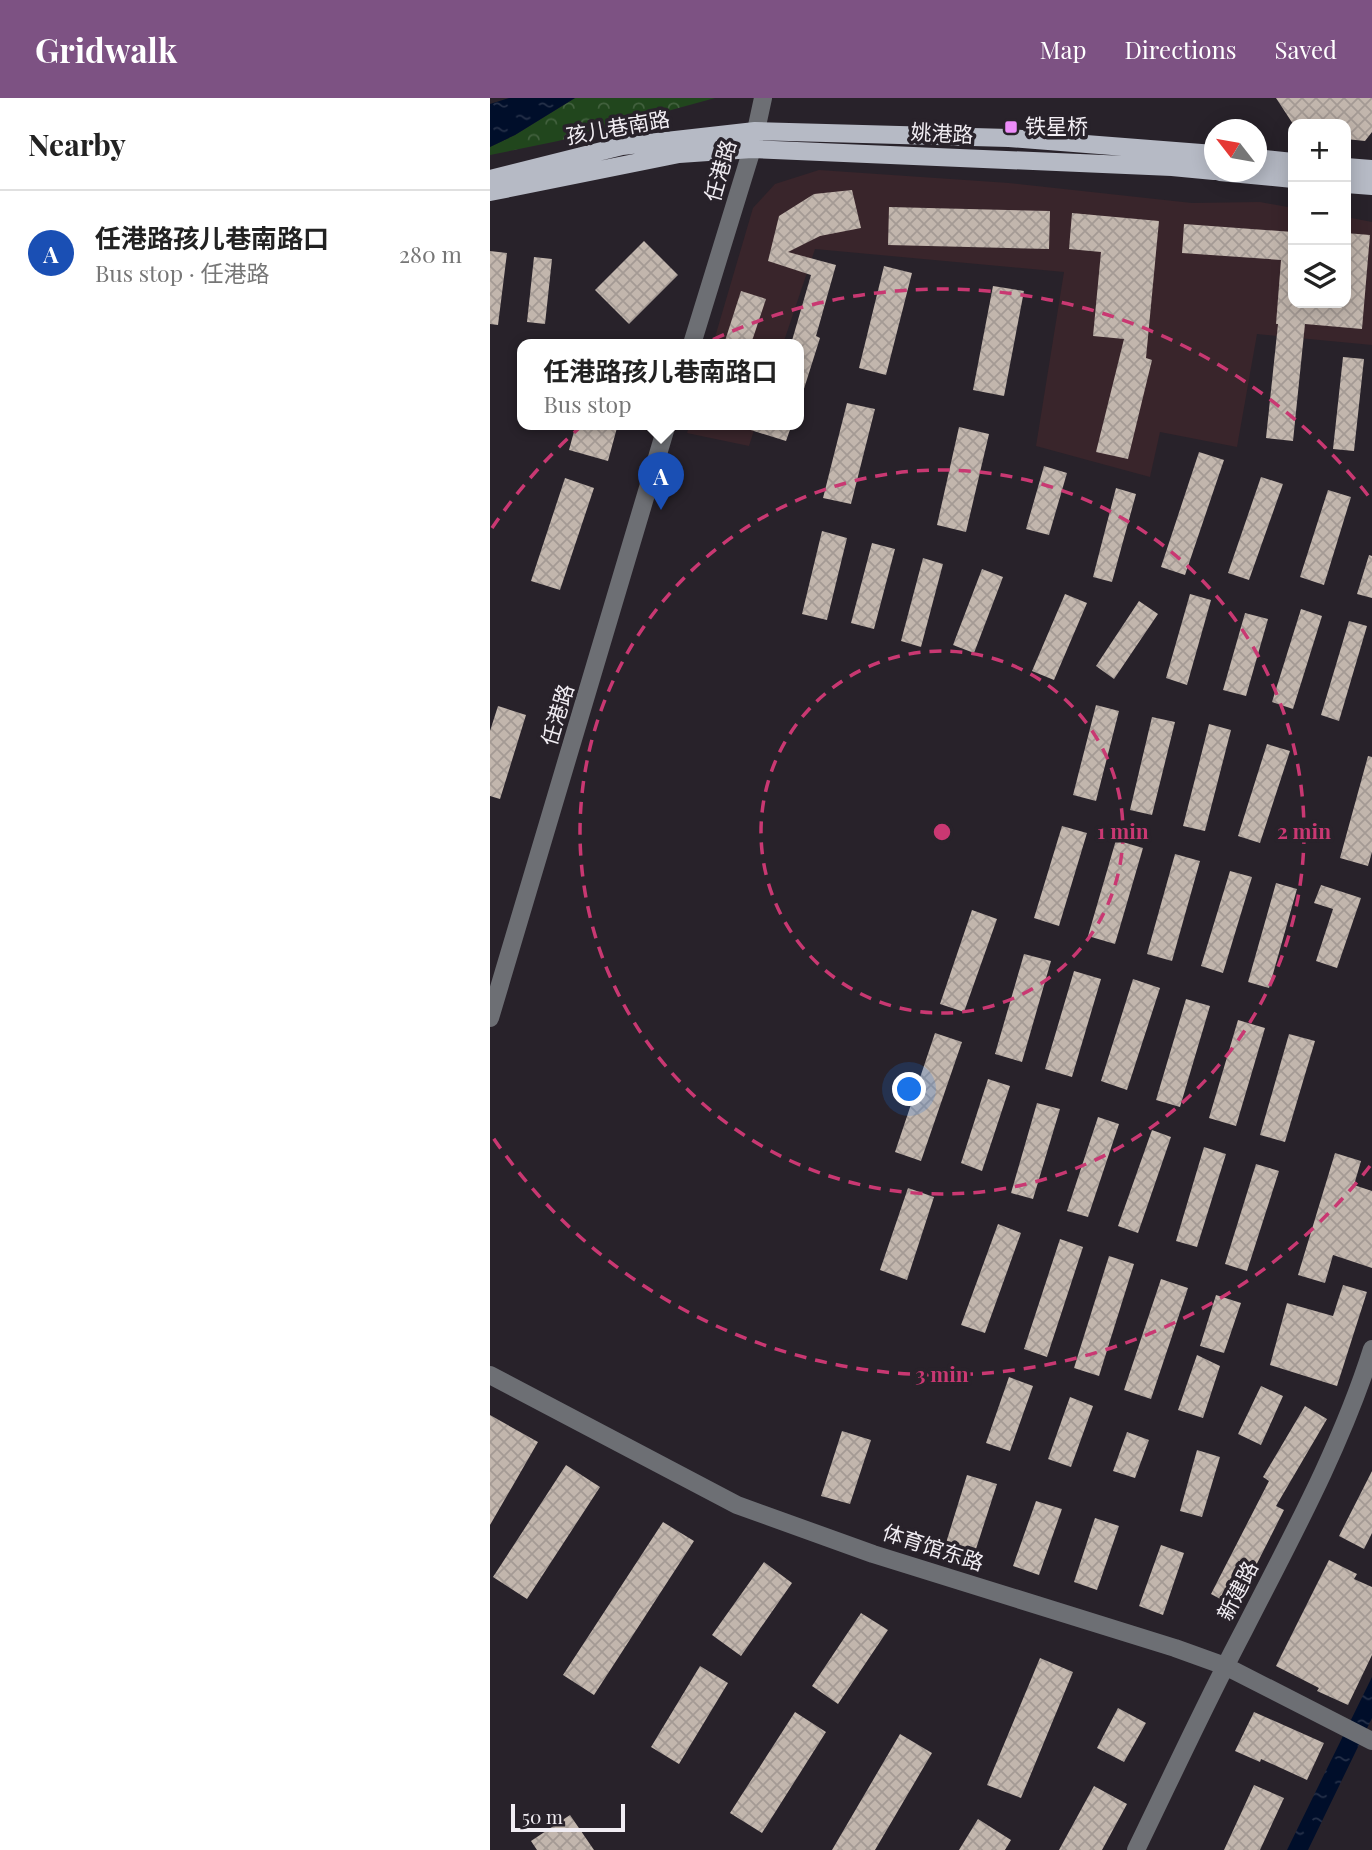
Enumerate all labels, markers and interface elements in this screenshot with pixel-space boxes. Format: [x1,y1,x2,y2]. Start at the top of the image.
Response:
text: Gridwalk [35,27,177,71]
text: Map [1040,33,1086,65]
text: Directions [1124,33,1237,65]
text: Saved [1275,33,1337,65]
street label: 孩儿巷南路 [564,103,672,149]
place label: 铁星桥 [1025,111,1088,139]
street label: 姚港路 [910,116,974,148]
marker: 铁星桥 [1003,119,1019,135]
north arrow [1204,119,1267,182]
map controls [1288,119,1351,308]
button: + [1288,119,1351,182]
text: Nearby [28,124,126,164]
street label: 任港路 [697,136,741,205]
button: − [1288,182,1351,245]
text: 任港路孩儿巷南路口 [95,220,329,255]
text: A [43,238,59,269]
text: 280 m [399,238,462,269]
button: layers [1288,245,1351,308]
text: Bus stop · 任港路 [95,257,270,288]
popup [517,339,804,430]
text: 任港路孩儿巷南路口 [543,353,778,388]
text: Bus stop [543,388,632,419]
pin: A [638,452,684,510]
street label: 任港路 [533,680,579,749]
text: 1 min [1097,816,1149,844]
text: 2 min [1277,816,1331,844]
centre of rings [930,820,954,844]
your location [892,1072,926,1106]
text: 3 min [915,1359,969,1387]
street label: 体育馆东路 [879,1517,988,1576]
street label: 新建路 [1209,1556,1263,1625]
scale bar [511,1801,625,1833]
text: 50 m [522,1803,563,1829]

